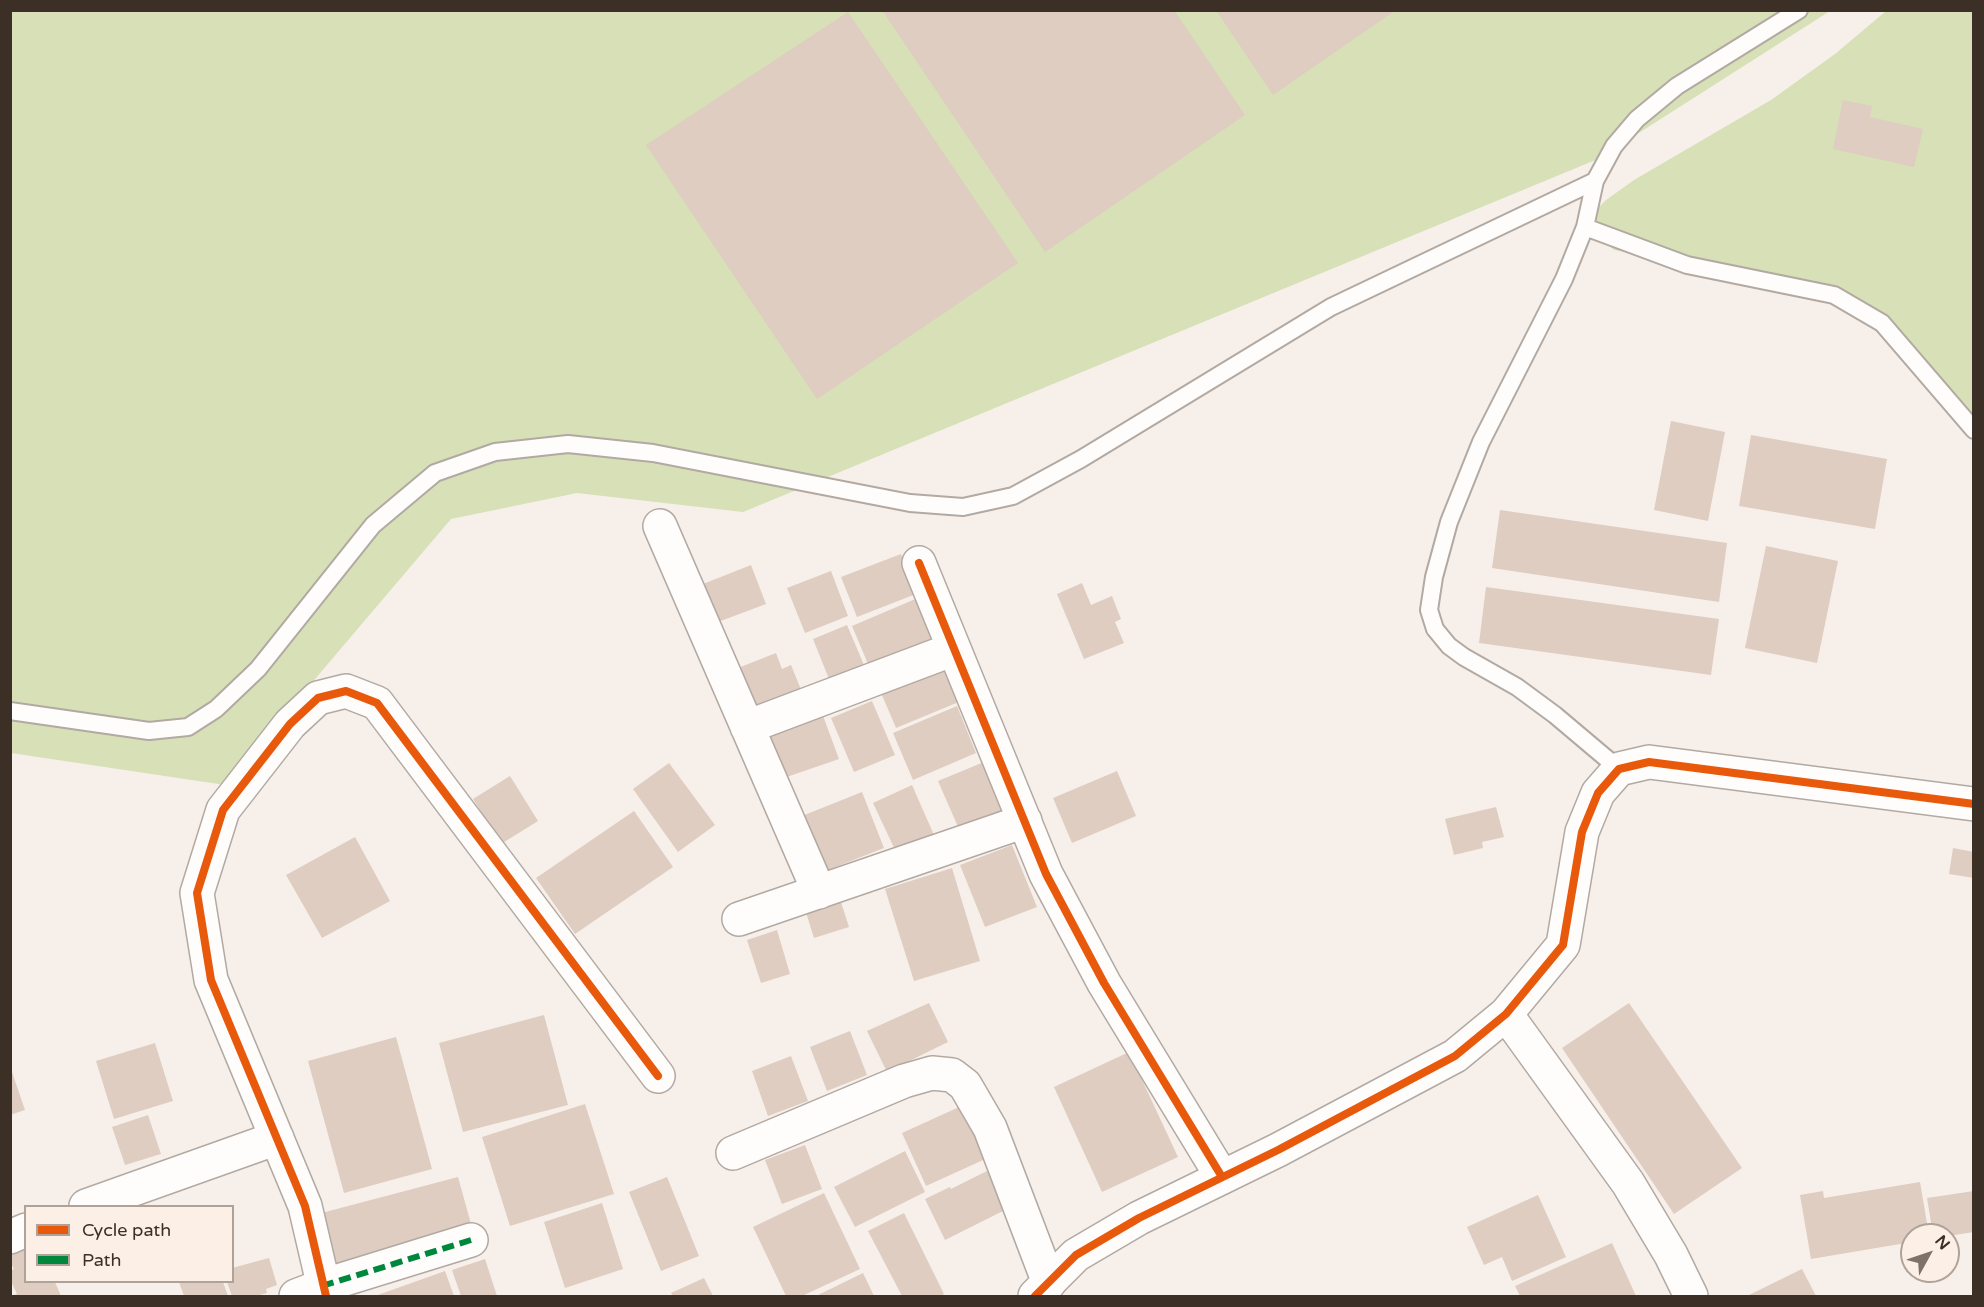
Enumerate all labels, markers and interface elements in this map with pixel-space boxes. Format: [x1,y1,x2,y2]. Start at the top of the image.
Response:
legend [24,1205,234,1283]
text: Cycle path [82,1219,171,1241]
north arrow [1900,1223,1960,1283]
text: N [1930,1231,1954,1254]
text: Path [82,1249,121,1271]

